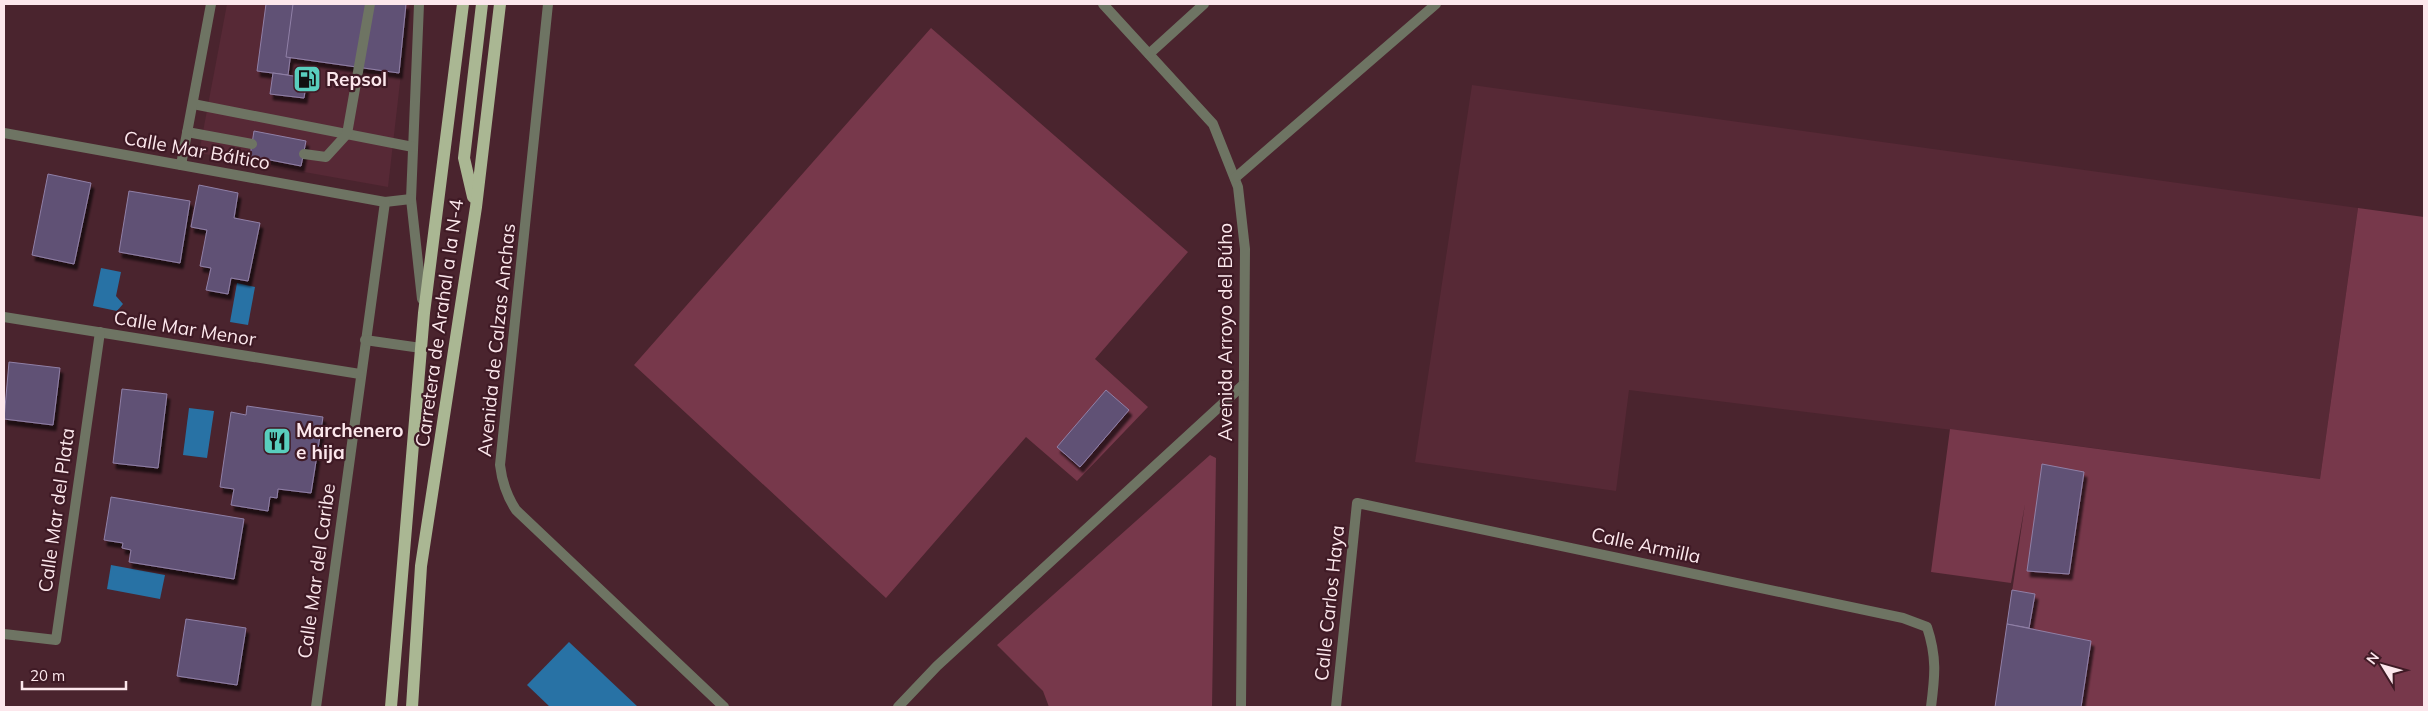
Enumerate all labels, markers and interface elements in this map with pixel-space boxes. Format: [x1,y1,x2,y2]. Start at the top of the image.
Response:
fuel station icon: Repsol [292,64,322,94]
place label: Repsol [326,67,387,91]
street label: Calle Mar Báltico [122,125,272,175]
street label: Carretera de Arahal a la N-4 [410,198,468,448]
street label: Avenida de Calzas Anchas [472,222,520,458]
street label: Avenida Arroyo del Búho [1213,223,1237,441]
street label: Calle Mar Menor [112,305,258,351]
place label: Marchenero e hija [296,418,404,464]
street label: Calle Mar del Plata [33,426,79,594]
restaurant icon: Marchenero e hija [262,426,292,456]
street label: Calle Mar del Caribe [292,482,340,660]
street label: Calle Armilla [1589,522,1703,568]
street label: Calle Carlos Haya [1309,524,1349,682]
north arrow [2358,641,2408,691]
text: N [2362,649,2383,668]
scale bar [22,658,126,690]
text: 20 m [30,666,65,685]

